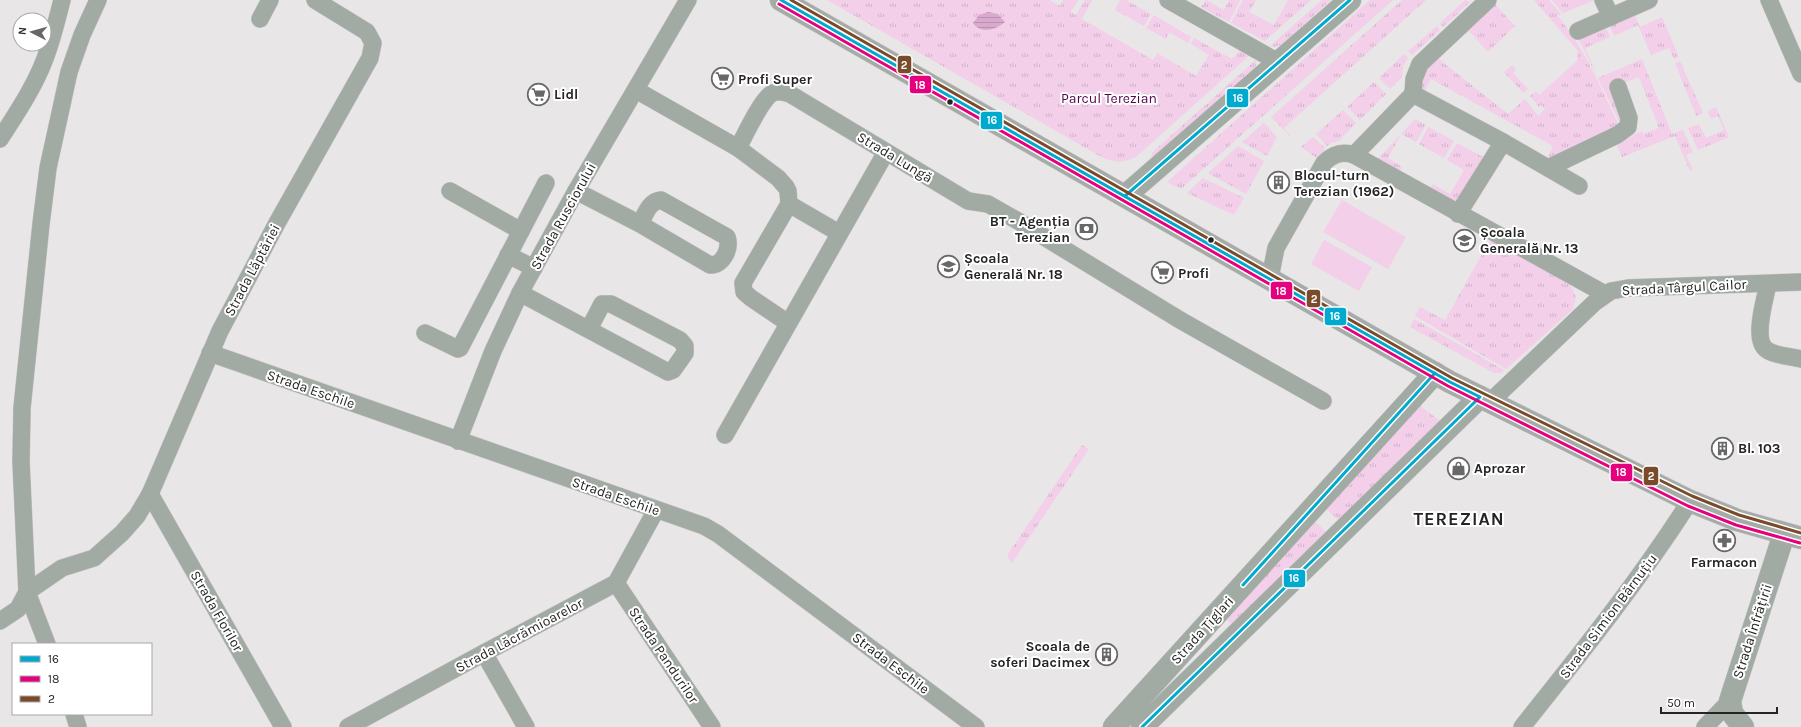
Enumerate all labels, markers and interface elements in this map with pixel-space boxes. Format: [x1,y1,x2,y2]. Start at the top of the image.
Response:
north arrow [12,12,52,52]
text: N [16,26,29,36]
line badge: 2 [897,55,912,74]
text: 2 [901,59,908,72]
supermarket icon: Profi Super [710,66,736,92]
place label: Profi Super [738,71,812,88]
line badge: 18 [909,75,932,94]
text: 18 [914,79,926,92]
supermarket icon: Lidl [526,81,552,107]
place label: Lidl [554,86,578,103]
line badge: 16 [1226,88,1249,108]
park label: Parcul Terezian [1061,90,1157,107]
text: 16 [1233,92,1244,105]
unlabelled marker [945,97,955,107]
line badge: 16 [980,111,1003,130]
text: 16 [987,114,998,127]
street label: Strada Lungă [854,128,936,187]
street label: Strada Rusciorului [527,160,600,273]
place label: Blocul-turn Terezian (1962) [1294,167,1394,200]
building icon: Blocul-turn Terezian (1962) [1266,170,1292,196]
place label: BT - Agenția Terezian [990,213,1070,246]
bank icon: BT - Agenția Terezian [1073,216,1099,242]
street label: Strada Lăptăriei [221,221,284,319]
place label: Școala Generală Nr. 13 [1480,224,1579,257]
school or university icon: Școala Generală Nr. 13 [1452,227,1478,253]
unlabelled marker [1206,235,1216,245]
place label: Școala Generală Nr. 18 [964,250,1063,283]
school or university icon: Școala Generală Nr. 18 [935,253,961,279]
supermarket icon: Profi [1150,260,1176,286]
place label: Profi [1178,265,1209,282]
street label: Strada Târgul Cailor [1621,276,1748,299]
line badge: 18 [1270,281,1293,300]
text: 18 [1275,285,1287,298]
line badge: 2 [1306,289,1321,308]
text: 2 [1311,293,1318,306]
line badge: 16 [1324,307,1347,326]
text: 16 [1330,310,1341,323]
street label: Strada Eschile [265,366,357,412]
building icon: Bl. 103 [1710,435,1736,461]
place label: Bl. 103 [1738,440,1780,457]
shop icon: Aprozar [1445,455,1471,481]
place label: Aprozar [1474,460,1526,477]
line badge: 18 [1610,463,1633,482]
text: 18 [1615,466,1627,479]
line badge: 2 [1643,466,1659,486]
text: 2 [1648,470,1655,483]
street label: Strada Eschile [570,473,662,519]
district label: TEREZIAN [1413,508,1505,530]
pharmacy icon: Farmacon [1711,527,1737,553]
street label: Strada Simion Bărnuțiu [1556,551,1661,682]
place label: Farmacon [1691,554,1757,571]
street label: Strada Florilor [187,568,247,656]
line badge: 16 [1283,569,1306,588]
text: 16 [1289,572,1300,585]
street label: Strada Înfrățirii [1729,582,1776,681]
street label: Strada Țiglari [1167,593,1237,668]
street label: Strada Lăcrămioarelor [453,594,587,676]
street label: Strada Pandurilor [625,604,703,707]
street label: Strada Eschile [849,629,933,698]
place label: Scoala de soferi Dacimex [990,638,1090,671]
building icon: Scoala de soferi Dacimex [1093,641,1119,667]
legend [12,643,152,715]
text: 16 [48,652,59,666]
text: 18 [48,672,59,686]
scale bar [1661,689,1777,715]
text: 2 [48,692,55,706]
text: 50 m [1667,696,1695,710]

